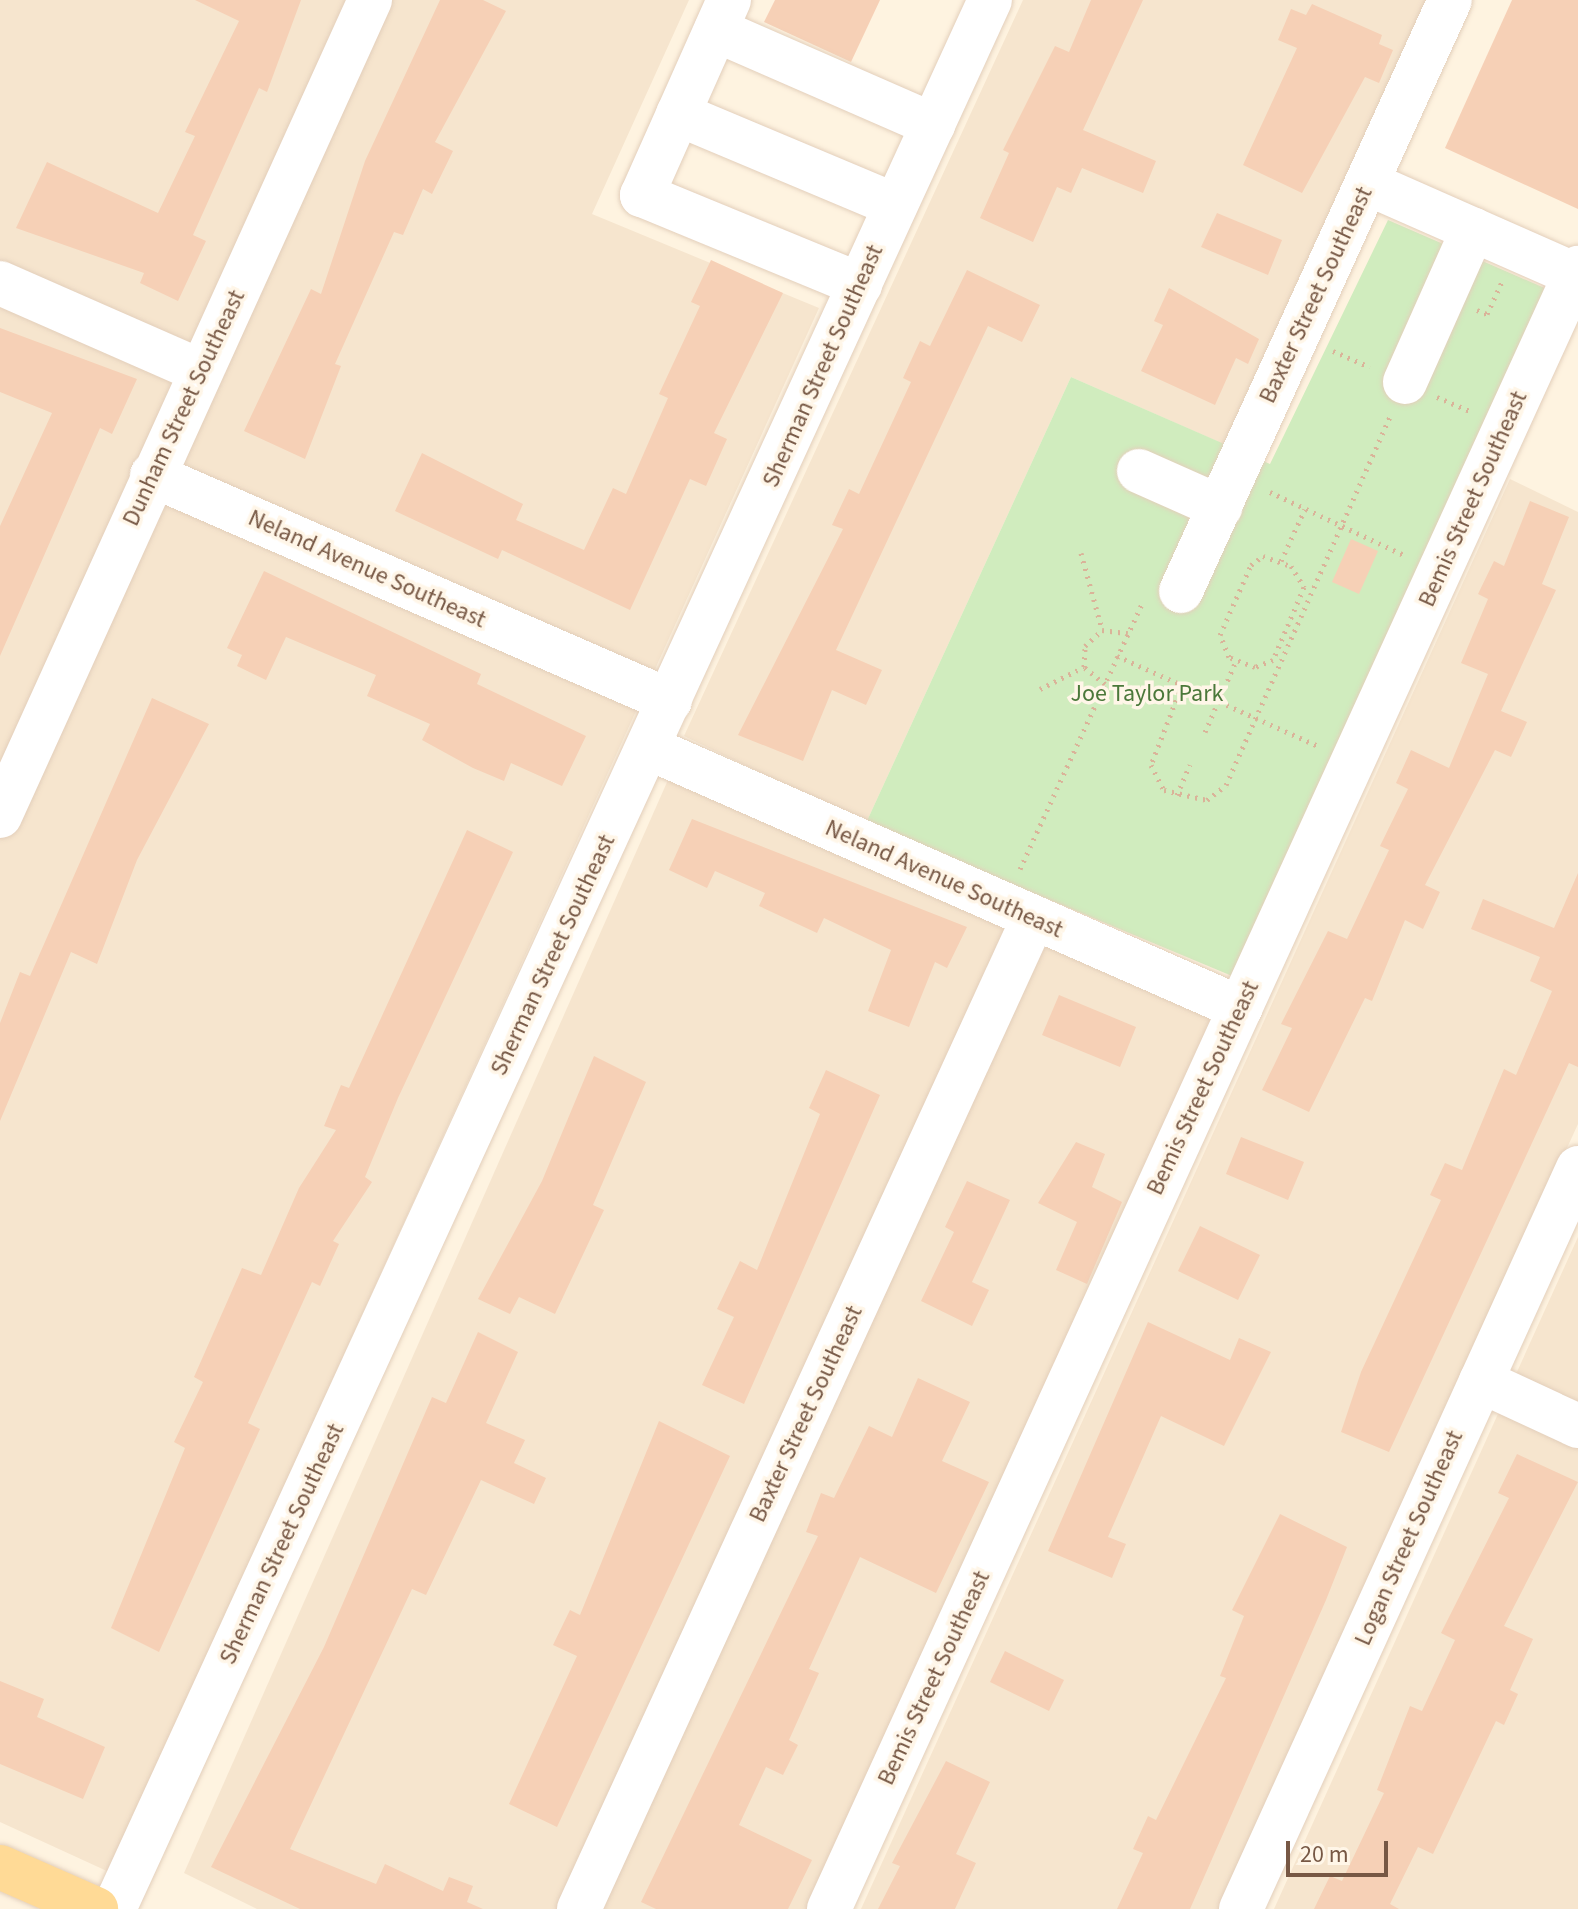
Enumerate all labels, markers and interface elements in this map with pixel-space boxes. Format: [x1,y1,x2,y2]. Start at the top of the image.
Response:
street label: Baxter Street Southeast [1253,182,1379,408]
street label: Sherman Street Southeast [756,240,890,492]
street label: Dunham Street Southeast [117,285,251,531]
street label: Bemis Street Southeast [1412,387,1534,611]
street label: Neland Avenue Southeast [244,504,490,634]
park label: Joe Taylor Park [1071,680,1223,708]
street label: Neland Avenue Southeast [821,814,1067,944]
street label: Sherman Street Southeast [485,830,621,1080]
street label: Bemis Street Southeast [1141,976,1265,1200]
street label: Baxter Street Southeast [743,1301,869,1527]
street label: Sherman Street Southeast [214,1419,350,1669]
street label: Logan Street Southeast [1349,1426,1469,1650]
street label: Bemis Street Southeast [872,1566,996,1790]
scale bar [1290,1825,1392,1875]
text: 20 m [1300,1837,1349,1872]

